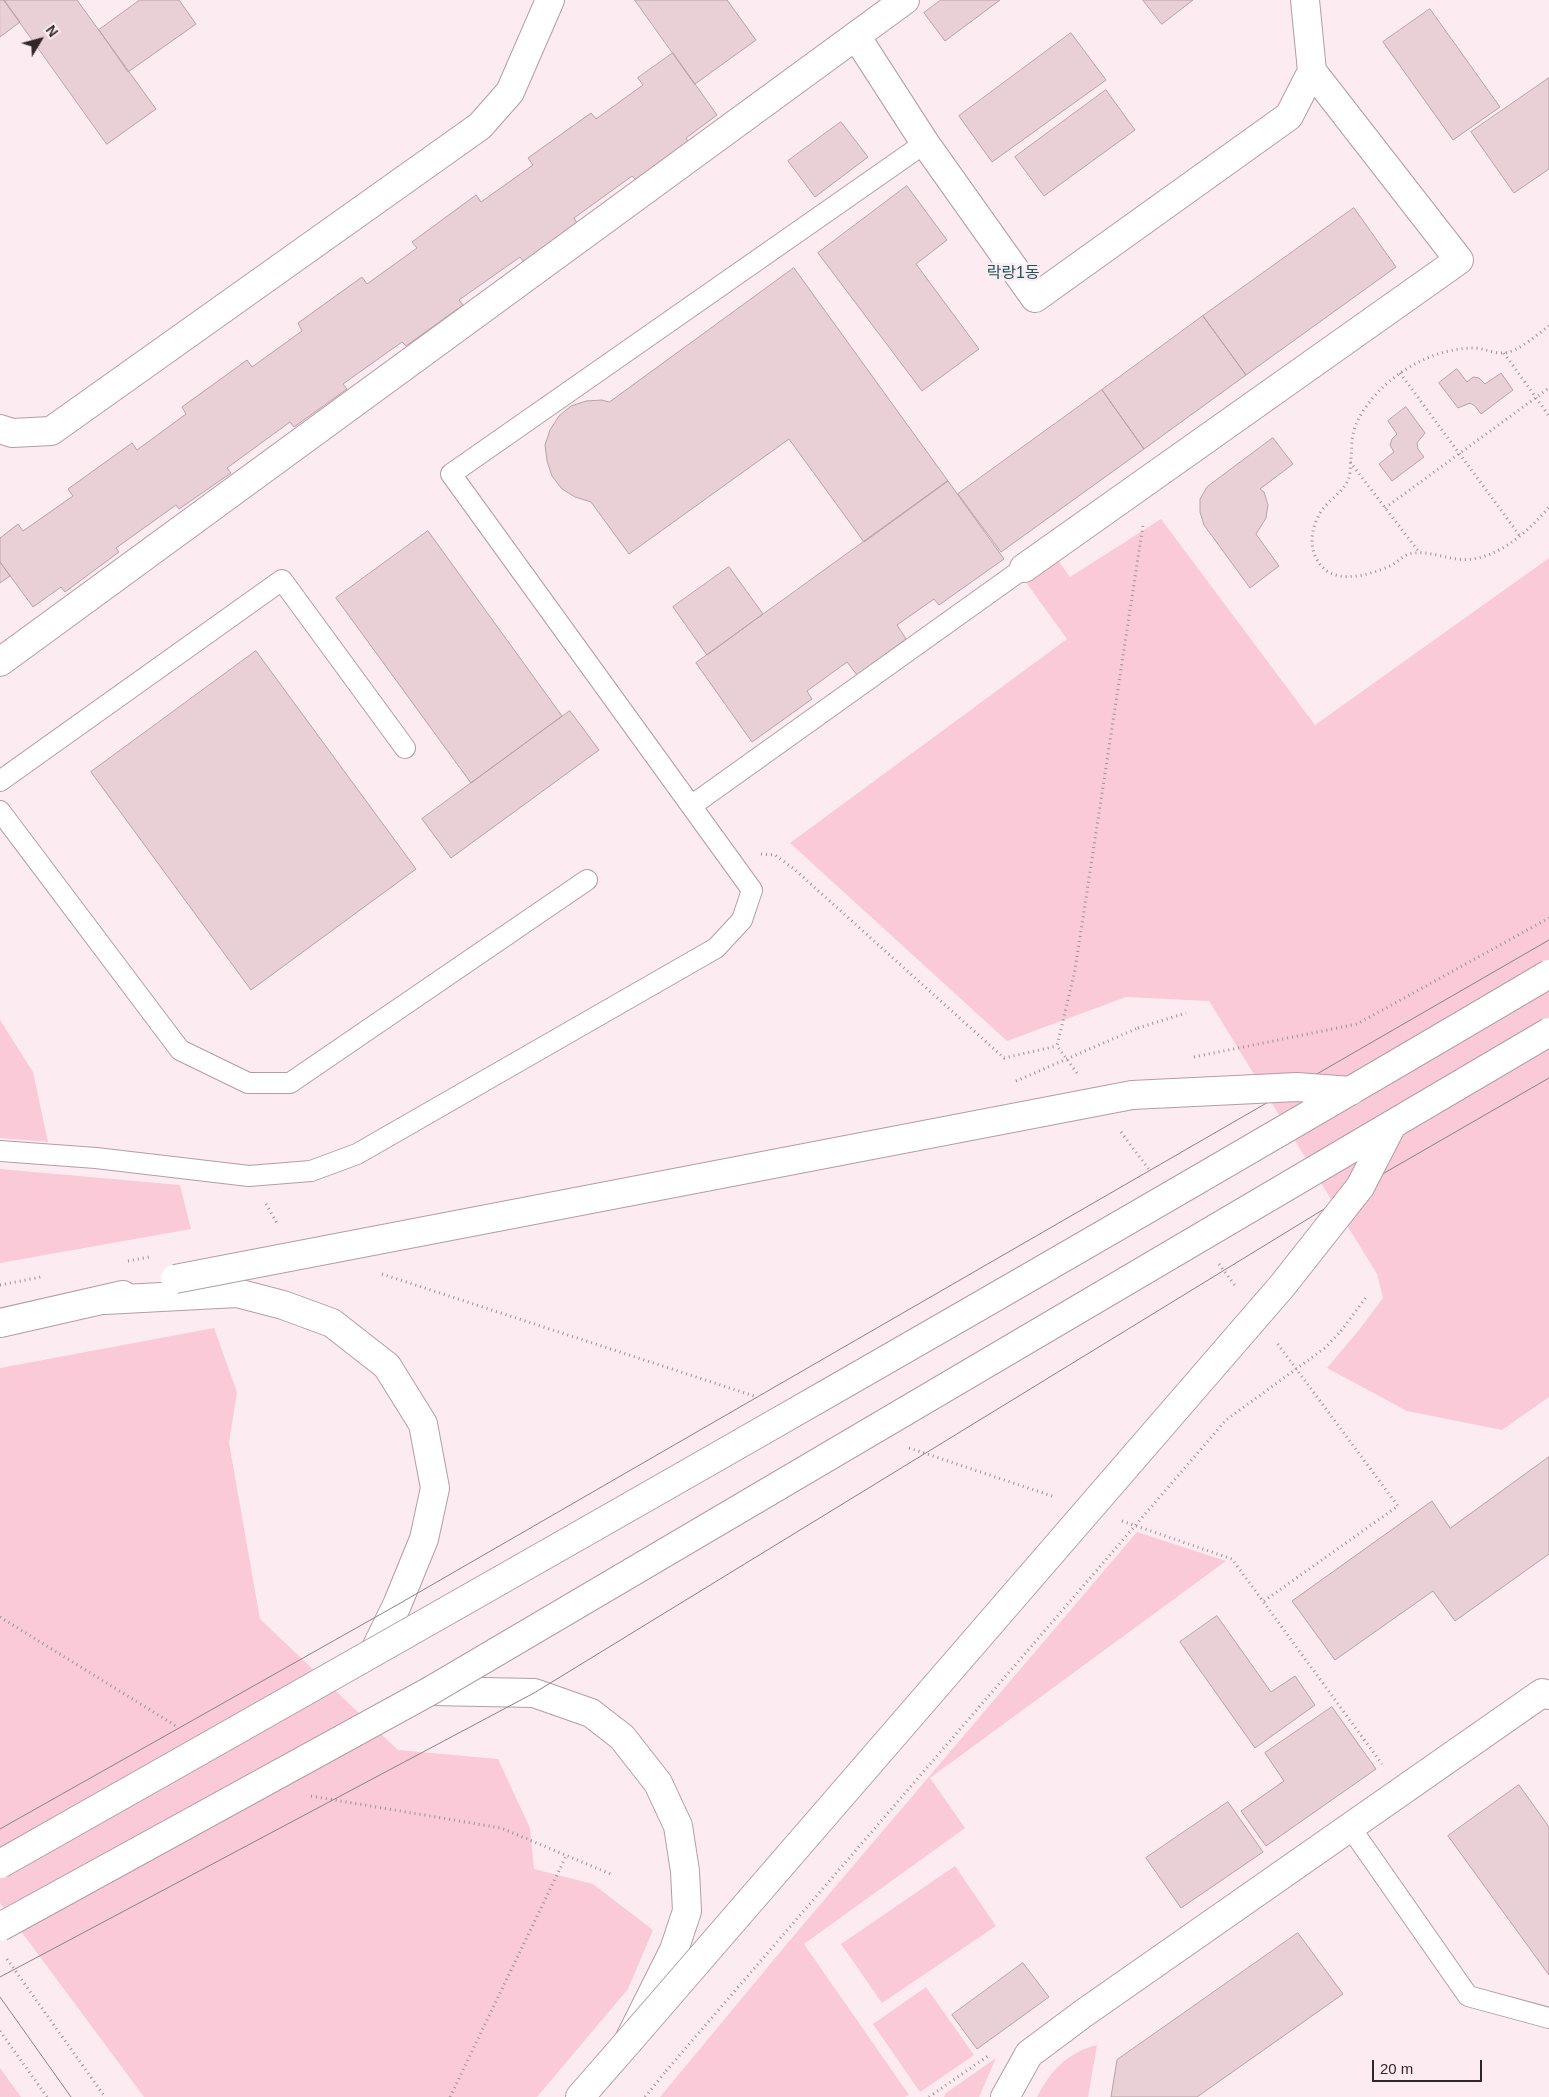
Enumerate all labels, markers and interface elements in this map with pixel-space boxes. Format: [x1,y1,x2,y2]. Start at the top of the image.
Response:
north arrow [15,15,65,65]
text: N [43,22,61,40]
district label: 락랑1동 [986,264,1040,284]
scale bar [1374,2050,1484,2082]
text: 20 m [1380,2060,1413,2077]

